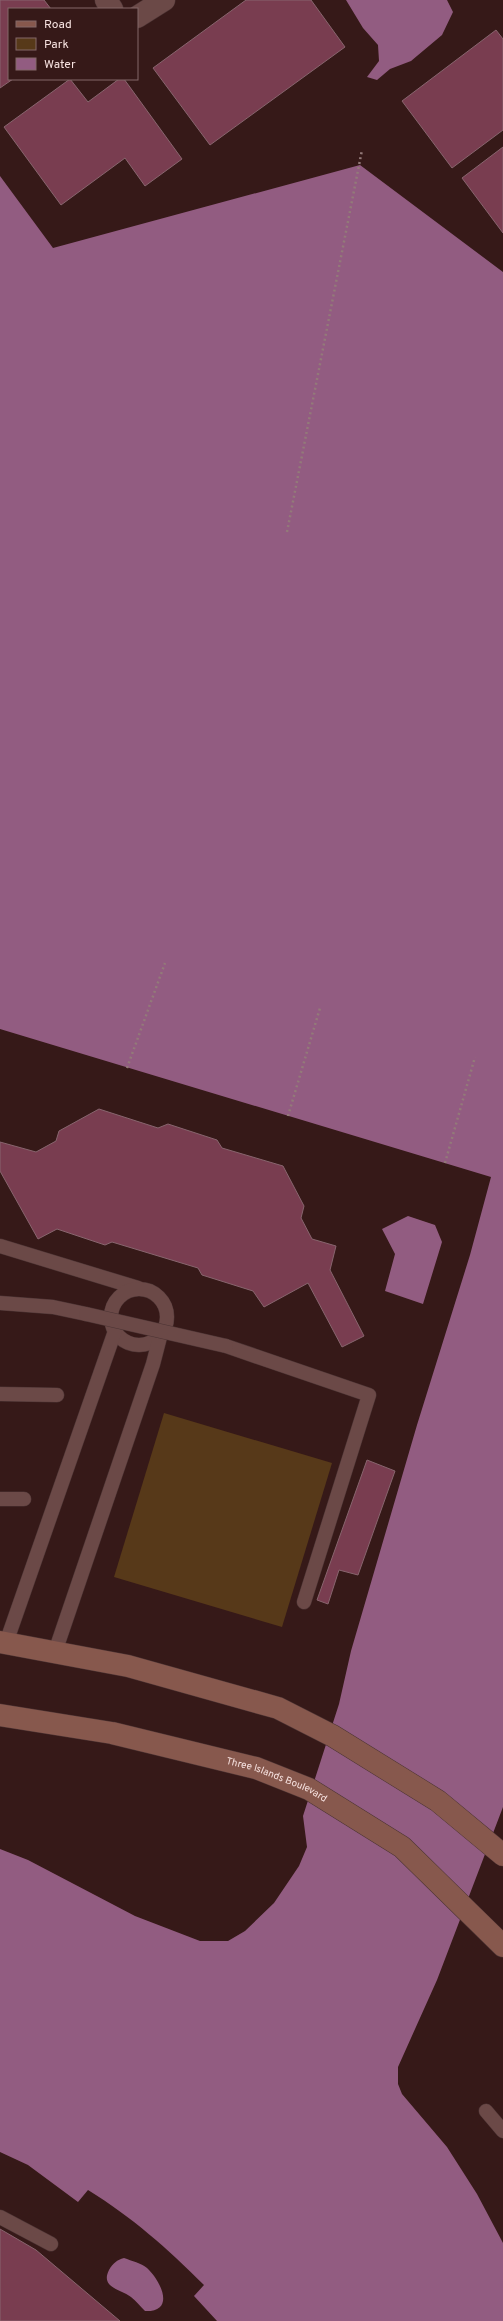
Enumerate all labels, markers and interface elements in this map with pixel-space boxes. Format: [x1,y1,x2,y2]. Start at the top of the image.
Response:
legend [8,8,138,80]
text: Road [44,17,72,33]
text: Park [44,37,69,53]
text: Water [44,57,76,73]
street label: Three Islands Boulevard [225,1754,330,1805]

